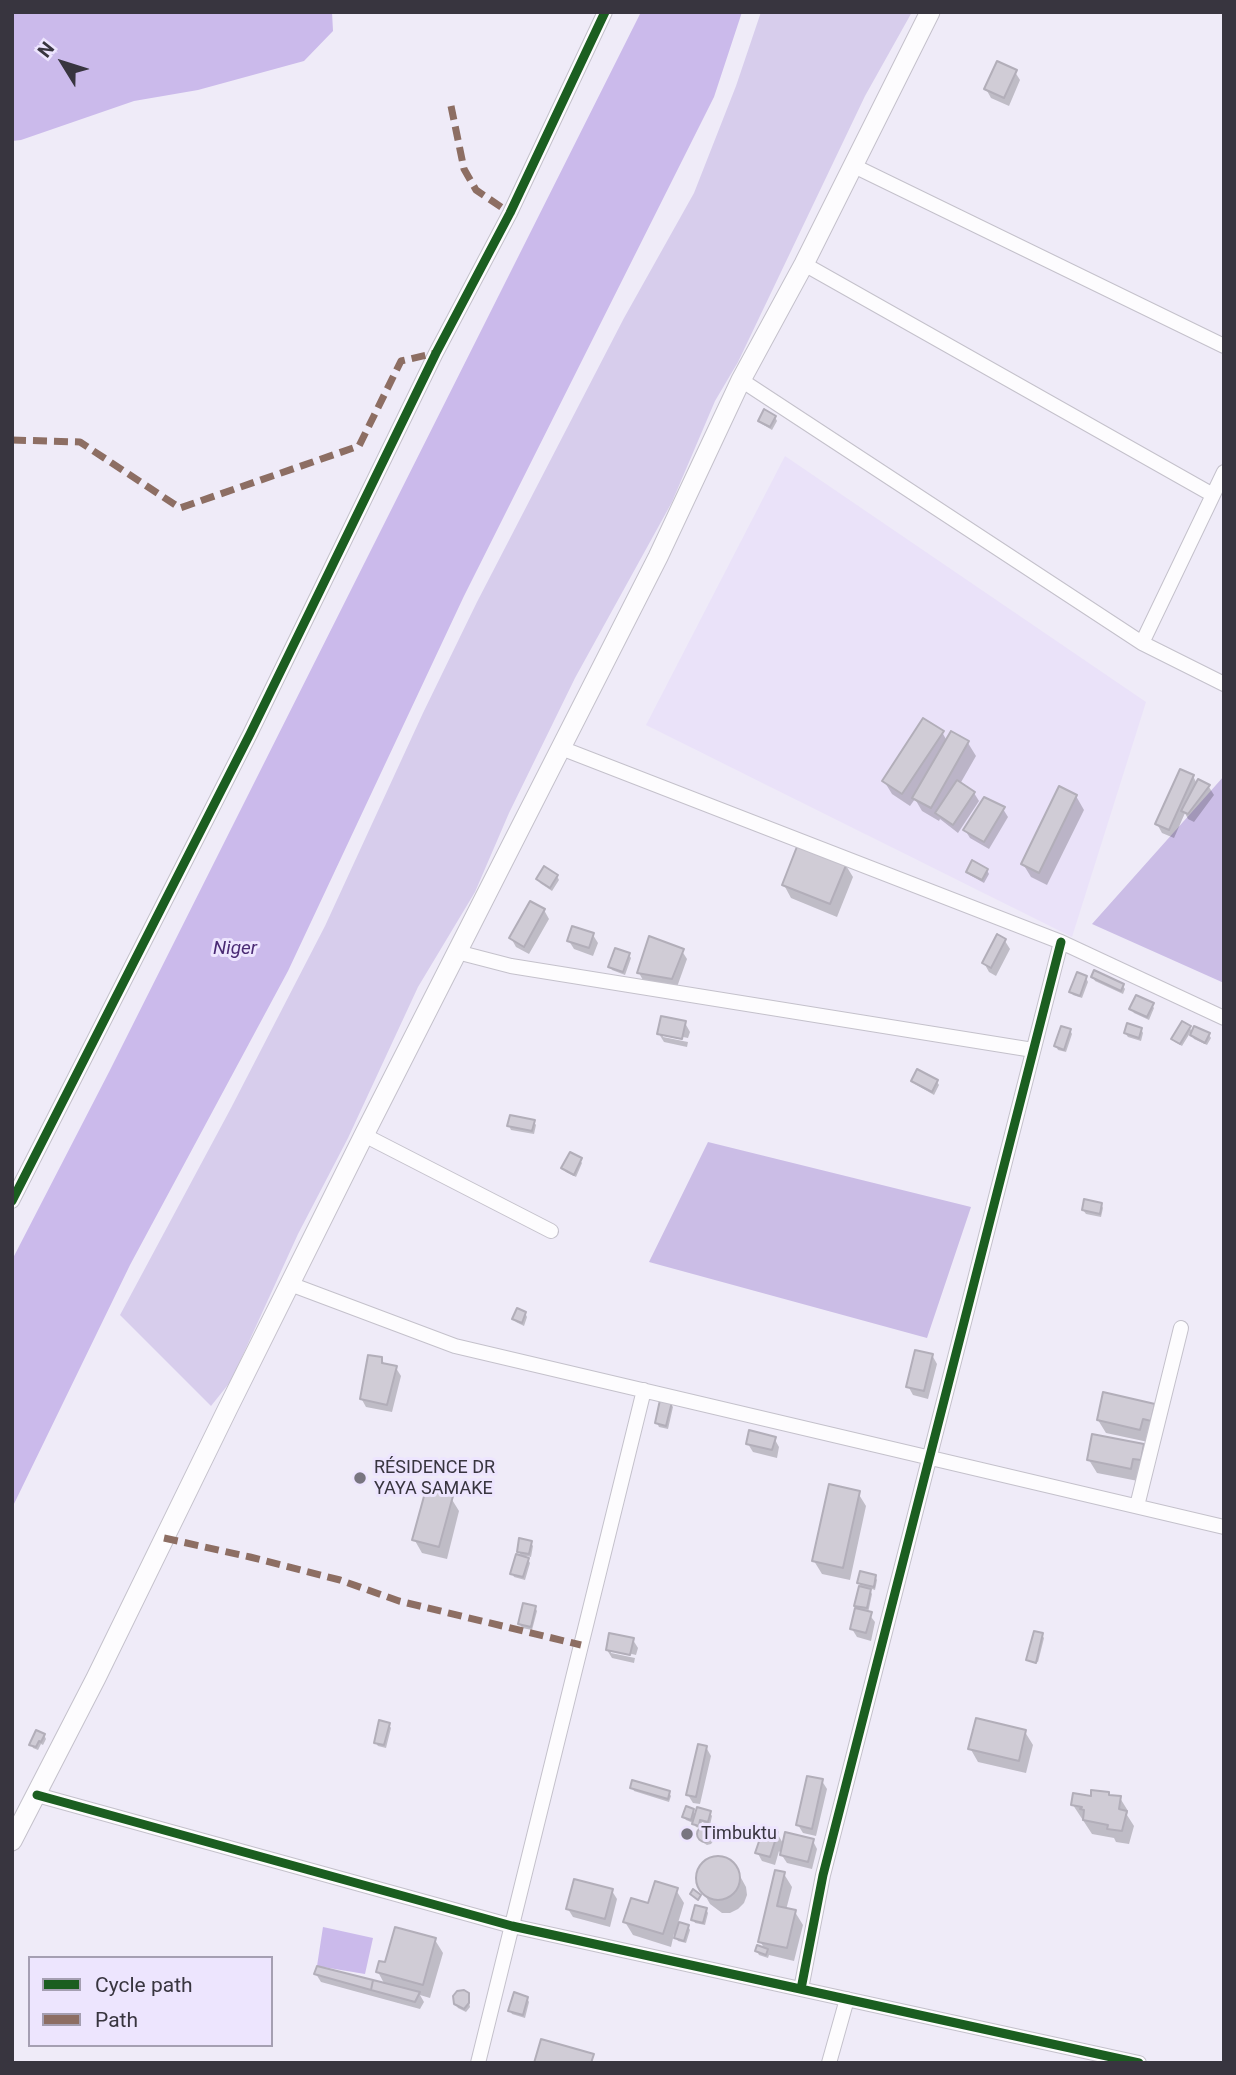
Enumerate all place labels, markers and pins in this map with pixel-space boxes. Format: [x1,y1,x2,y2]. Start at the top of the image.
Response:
place label: RÉSIDENCE DR YAYA SAMAKE [374,1457,495,1500]
marker: RÉSIDENCE DR YAYA SAMAKE [352,1470,368,1486]
place label: Timbuktu [701,1823,777,1845]
marker: Timbuktu [679,1826,695,1842]

